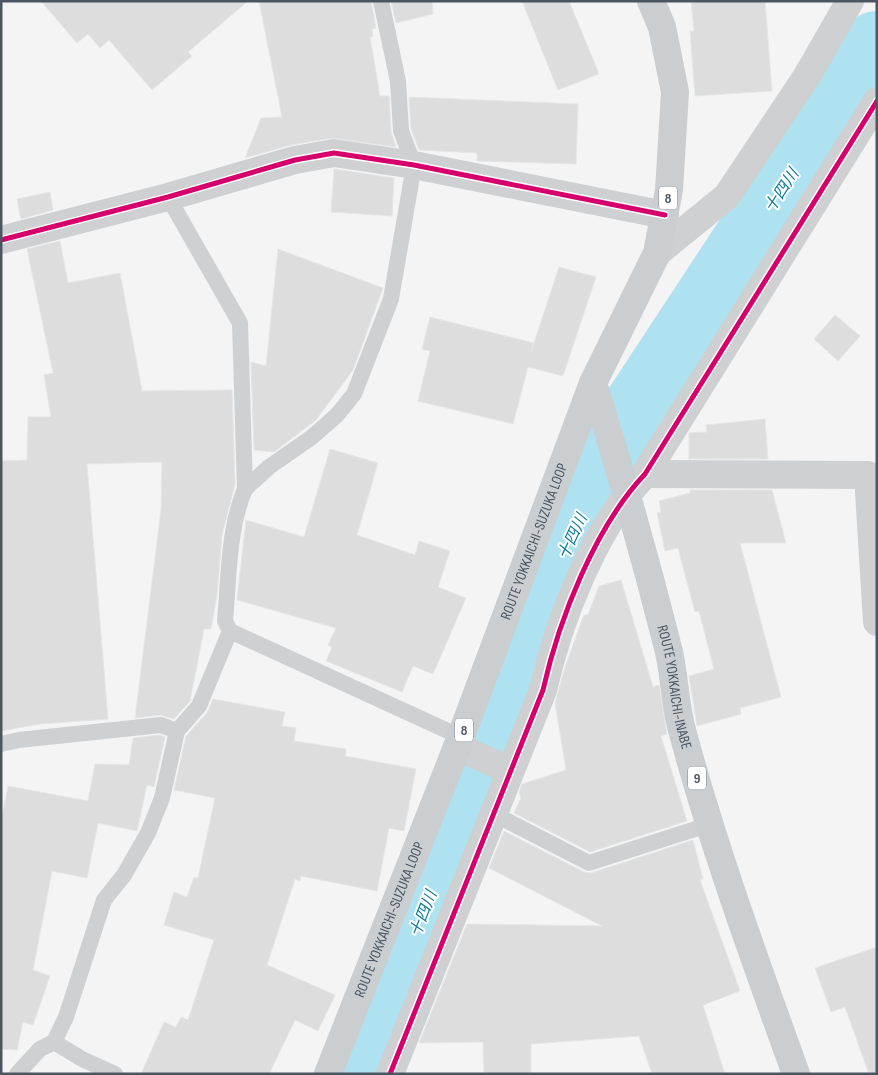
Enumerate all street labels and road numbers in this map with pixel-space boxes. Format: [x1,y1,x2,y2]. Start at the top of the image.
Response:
road number: 8 [659,187,677,210]
street label: ROUTE YOKKAICHI-SUZUKA LOOP [496,460,572,622]
street label: ROUTE YOKKAICHI-INABE [653,623,696,751]
road number: 8 [455,718,473,742]
road number: 9 [688,766,706,790]
street label: ROUTE YOKKAICHI-SUZUKA LOOP [350,839,428,1000]

